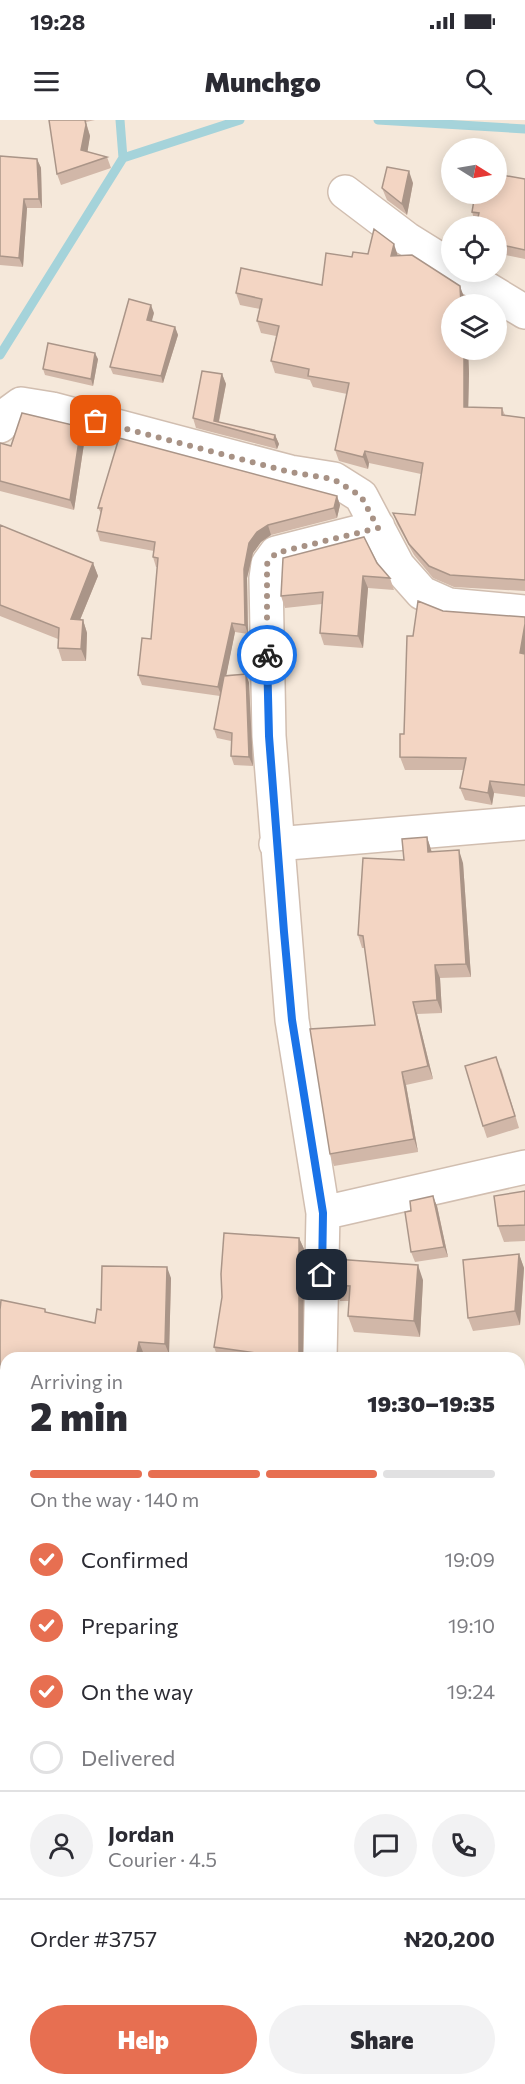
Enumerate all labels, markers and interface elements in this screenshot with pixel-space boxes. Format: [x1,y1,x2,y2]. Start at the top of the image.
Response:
text: 19:28 [30,8,85,35]
icon: menu [30,65,63,98]
text: Munchgo [204,65,321,98]
icon: search [462,65,495,98]
north arrow [441,138,507,204]
map controls [441,138,507,360]
button: locate [441,216,507,282]
button: layers [441,294,507,360]
pin [70,395,121,446]
icon: bag [79,404,112,437]
courier [237,625,297,685]
icon: bike [251,639,284,672]
pin [296,1249,347,1300]
icon: home [305,1258,338,1291]
text: Arriving in [30,1369,123,1393]
text: 19:30–19:35 [367,1390,495,1417]
text: 2 min [30,1391,128,1439]
text: On the way · 140 m [30,1487,199,1511]
icon: check [30,1543,63,1576]
text: Confirmed [81,1546,188,1573]
text: 19:09 [444,1547,495,1571]
icon: check [30,1609,63,1642]
text: Preparing [81,1612,178,1639]
text: 19:10 [448,1613,495,1637]
icon: check [30,1675,63,1708]
text: On the way [81,1678,193,1705]
text: 19:24 [447,1679,495,1703]
text: Delivered [81,1744,175,1771]
button: person [30,1814,93,1877]
button: chat [354,1814,417,1877]
button: phone [432,1814,495,1877]
text: Jordan [108,1820,174,1847]
text: Courier · 4.5 [108,1847,217,1871]
text: Order #3757 [30,1925,157,1952]
text: ₦20,200 [403,1925,495,1952]
button: Help [30,2005,257,2074]
button: Share [269,2005,495,2074]

